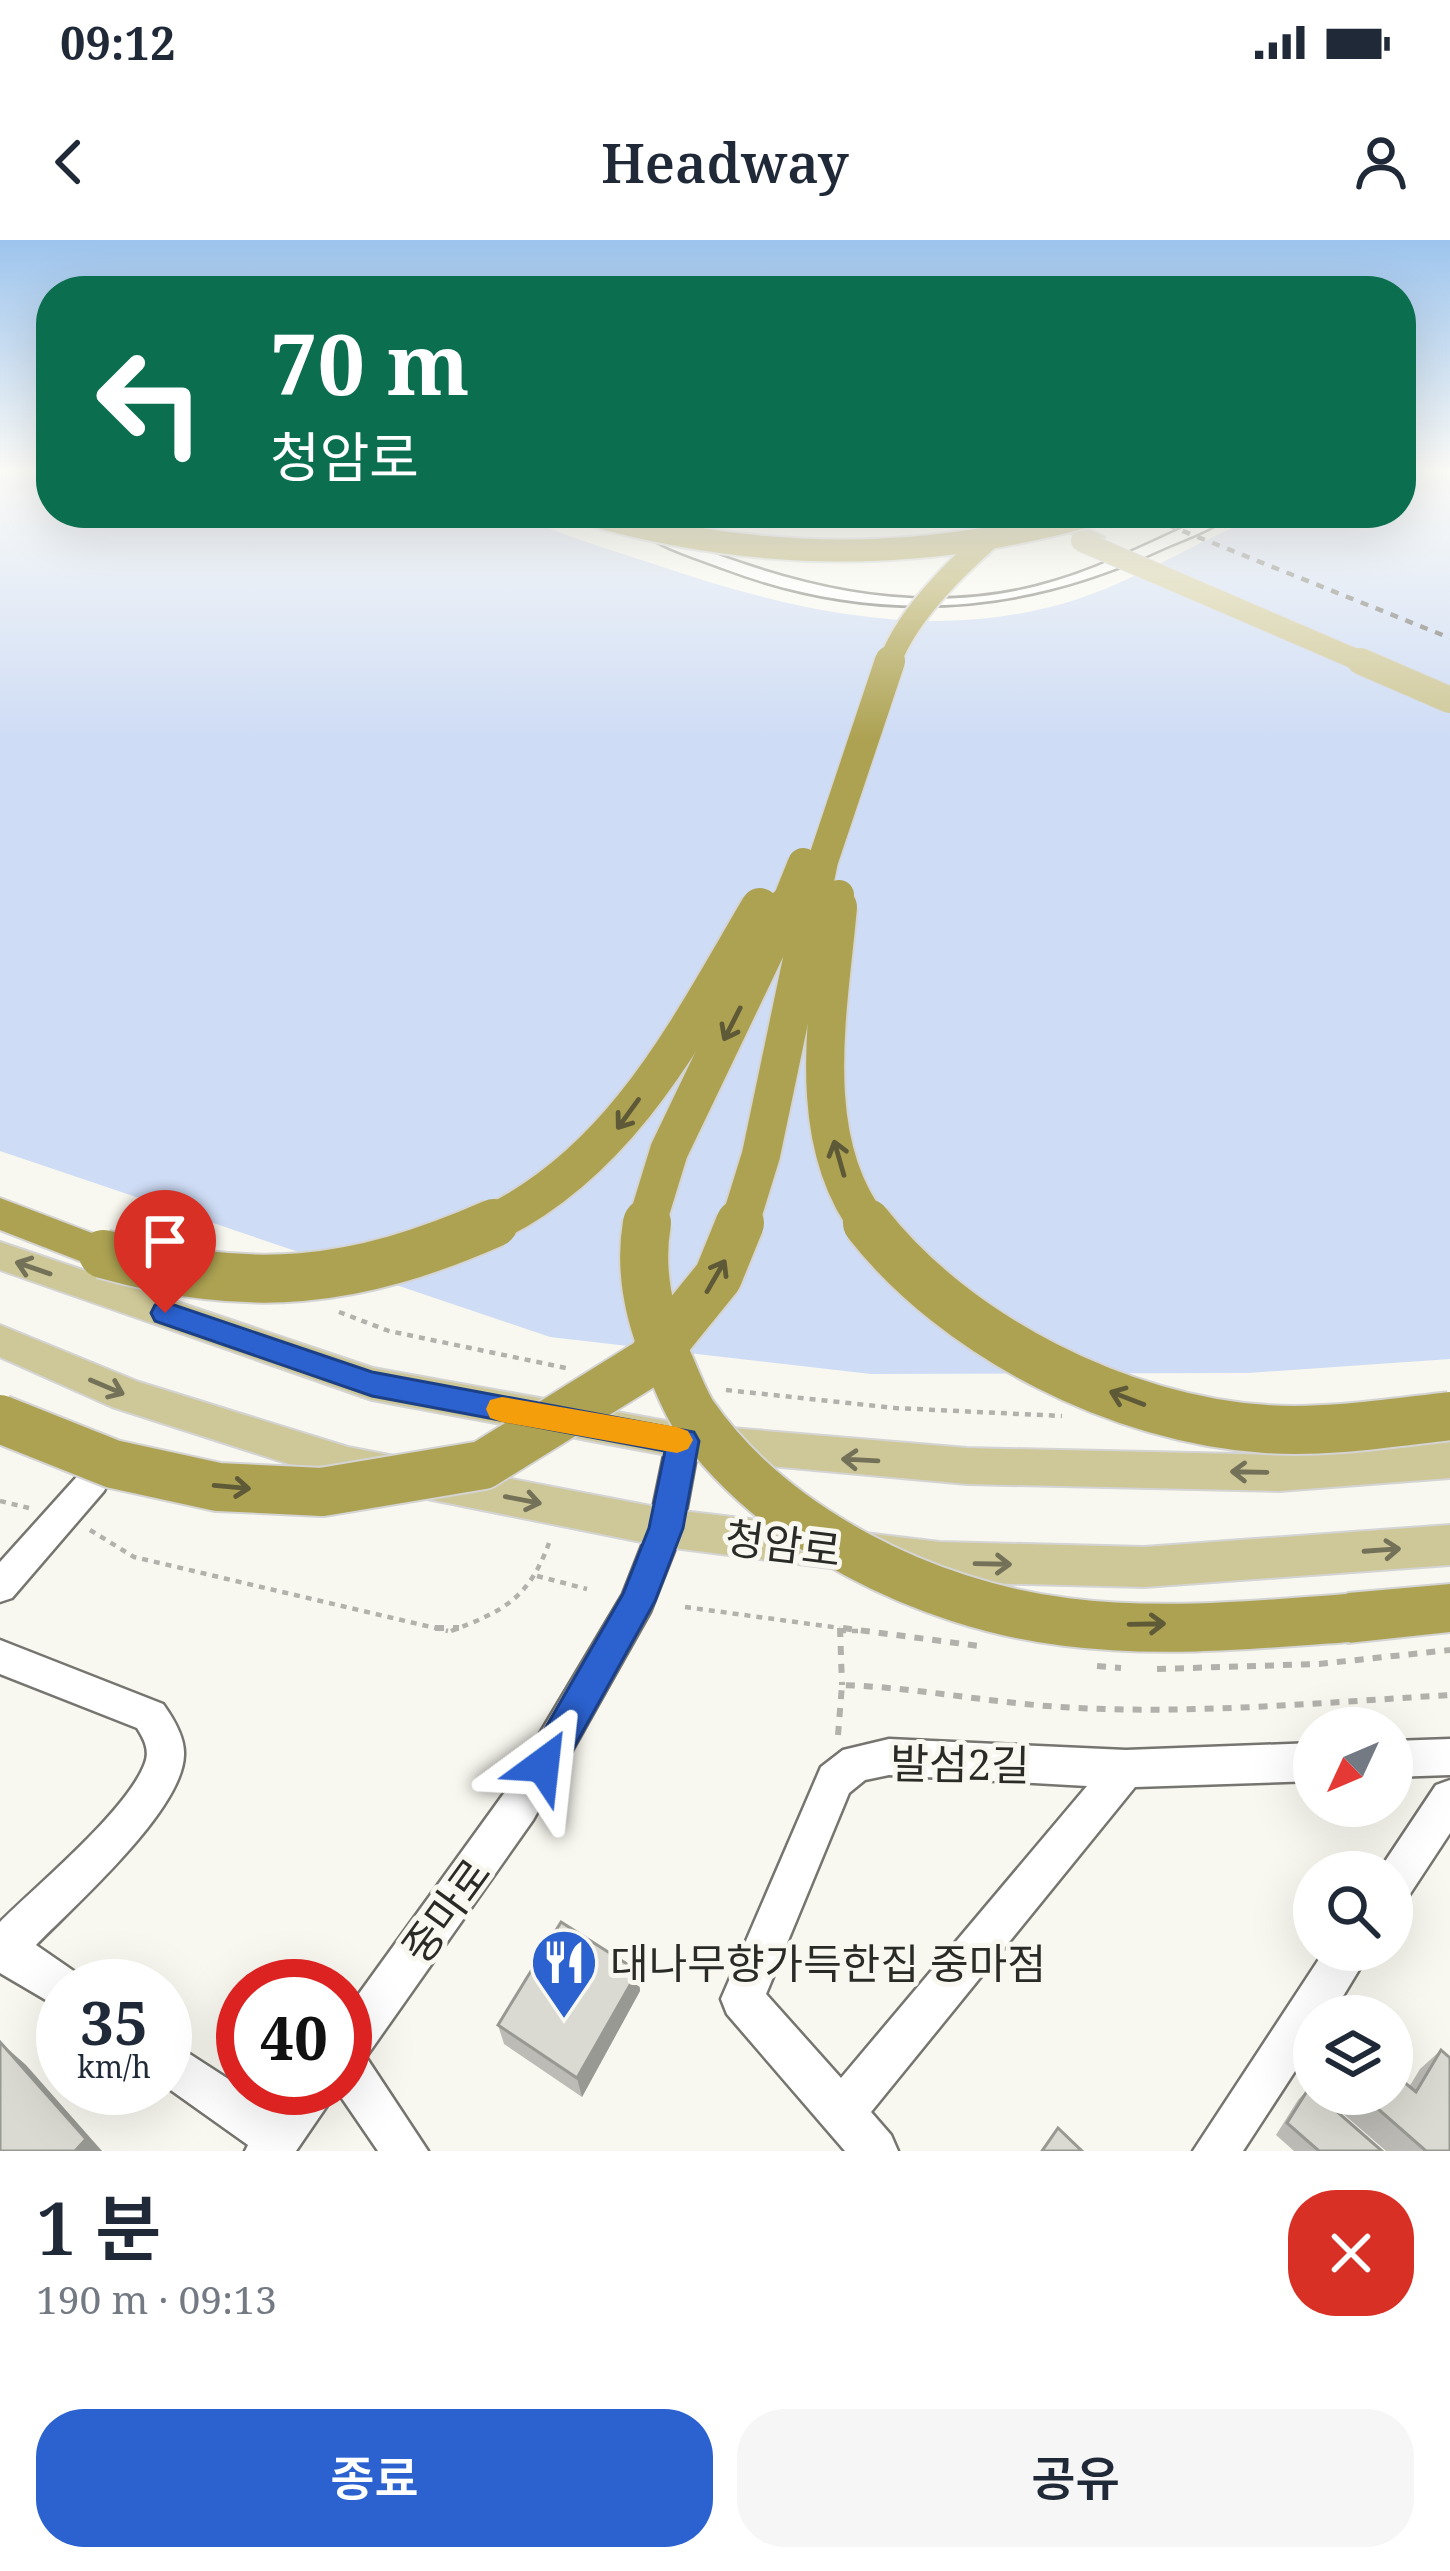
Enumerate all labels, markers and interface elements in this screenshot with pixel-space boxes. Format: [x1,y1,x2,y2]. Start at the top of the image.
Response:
text: 09:12 [60,12,175,73]
text: Headway [601,125,849,199]
icon: back [36,129,102,195]
icon: person [1348,129,1414,195]
text: 70 m [270,305,470,420]
icon: left [72,324,228,480]
text: 청암로 [270,419,419,493]
one-way arrow [720,1006,743,1041]
one-way arrow [615,1097,641,1130]
one-way arrow [827,1140,849,1178]
pin [114,1190,216,1313]
icon: arrive [132,1208,198,1274]
one-way arrow [15,1256,52,1277]
one-way arrow [704,1260,728,1295]
one-way arrow [89,1377,125,1399]
one-way arrow [1110,1385,1147,1407]
one-way arrow [841,1448,880,1471]
one-way arrow [1230,1461,1269,1483]
one-way arrow [212,1475,251,1498]
one-way arrow [503,1490,542,1512]
street label: 청암로 [722,1508,844,1578]
one-way arrow [1362,1539,1401,1562]
one-way arrow [973,1552,1012,1575]
one-way arrow [1127,1613,1166,1636]
position arrow [480,1702,606,1828]
north arrow [1293,1707,1413,1827]
map controls [1293,1707,1413,2115]
street label: 발섬2길 [890,1733,1030,1793]
street label: 중마로 [388,1846,502,1974]
button: search [1293,1851,1413,1971]
restaurant icon: 대나무향가득한집 중마점 [529,1927,599,2021]
place label: 대나무향가득한집 중마점 [610,1934,1046,1991]
speed limit sign: 40 [216,1959,372,2115]
text: 35 [80,1981,148,2063]
button: layers [1293,1995,1413,2115]
text: km/h [77,2046,151,2087]
text: 1 분 [36,2178,162,2276]
button: close [1288,2190,1414,2316]
text: 190 m · 09:13 [36,2272,277,2325]
button: 종료 [36,2409,713,2547]
button: 공유 [737,2409,1414,2547]

